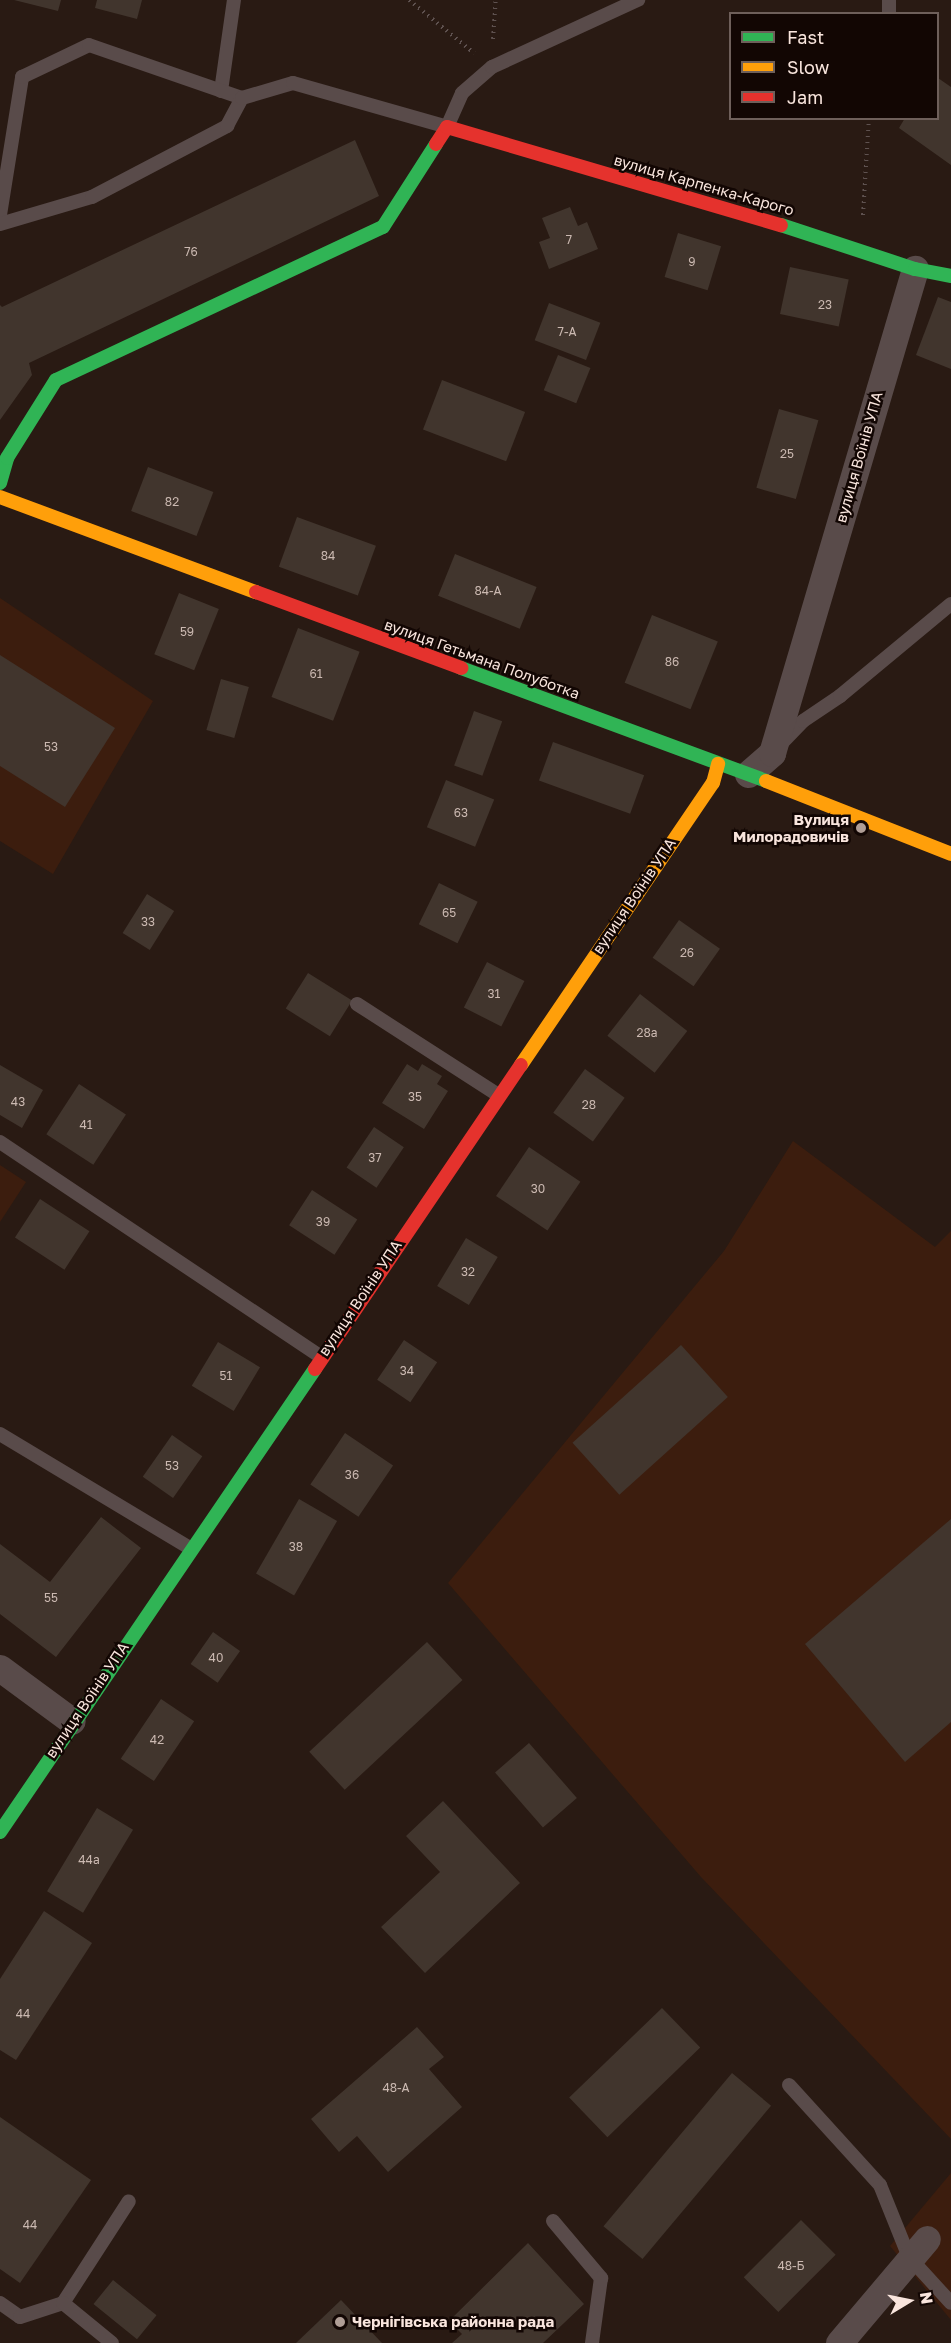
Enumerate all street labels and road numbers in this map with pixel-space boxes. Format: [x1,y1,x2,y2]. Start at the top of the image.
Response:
street label: вулиця Карпенка-Карого [612,151,796,219]
street label: вулиця Воїнів УПА [832,389,886,525]
street label: вулиця Гетьмана Полуботка [382,615,582,703]
street label: вулиця Воїнів УПА [589,835,679,957]
street label: вулиця Воїнів УПА [315,1237,405,1359]
street label: вулиця Воїнів УПА [42,1639,132,1761]

